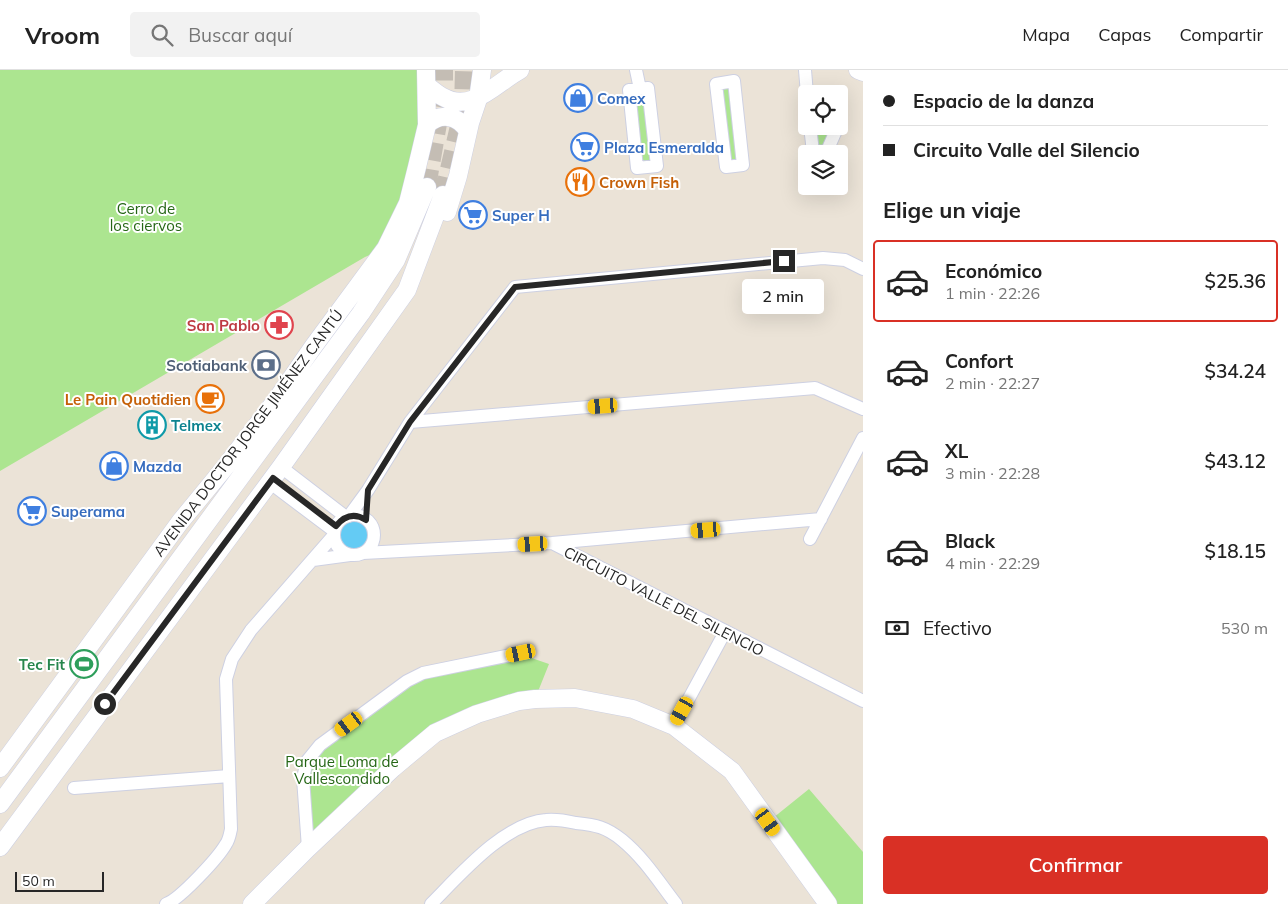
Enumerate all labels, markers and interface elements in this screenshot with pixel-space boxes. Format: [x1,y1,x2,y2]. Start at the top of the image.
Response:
search box [130,12,480,57]
text: Vroom [25,20,100,50]
icon: search [148,21,176,49]
text: Buscar aquí [188,23,292,47]
text: Mapa [1022,23,1070,46]
text: Capas [1098,23,1152,46]
text: Compartir [1180,23,1263,46]
shop icon: Comex [563,83,593,113]
map controls [798,85,848,195]
button: locate [798,85,848,135]
place label: Comex [597,89,646,108]
text: Espacio de la danza [913,89,1094,113]
supermarket icon: Plaza Esmeralda [570,132,600,162]
place label: Plaza Esmeralda [604,138,724,157]
text: Circuito Valle del Silencio [913,138,1140,162]
button: layers [798,145,848,195]
restaurant icon: Crown Fish [565,167,595,197]
place label: Crown Fish [599,173,679,192]
text: Elige un viaje [883,196,1021,224]
park label: Cerro de los ciervos [110,199,182,235]
supermarket icon: Super H [458,200,488,230]
place label: Super H [492,206,550,225]
route end [773,250,795,272]
icon: car [885,259,930,304]
text: Económico [945,259,1042,283]
text: $25.36 [1204,269,1266,293]
callout: 2 min [743,278,825,314]
text: 1 min · 22:26 [945,283,1040,303]
text: 2 min [762,286,804,306]
street label: AVENIDA DOCTOR JORGE JIMÉNEZ CANTÚ [149,306,347,560]
pharmacy icon: San Pablo [264,310,294,340]
place label: San Pablo [187,316,260,335]
icon: car [885,349,930,394]
text: Confort [945,349,1013,373]
bank icon: Scotiabank [251,350,281,380]
place label: Scotiabank [166,356,248,375]
text: $34.24 [1204,359,1266,383]
text: 2 min · 22:27 [945,373,1040,393]
cafe icon: Le Pain Quotidien [195,384,225,414]
place label: Le Pain Quotidien [65,390,191,409]
car [587,397,618,415]
building icon: Telmex [137,410,167,440]
place label: Telmex [171,416,222,435]
icon: car [885,439,930,484]
text: XL [945,439,968,463]
text: $43.12 [1204,449,1266,473]
shop icon: Mazda [99,451,129,481]
place label: Mazda [133,457,182,476]
text: 3 min · 22:28 [945,463,1040,483]
supermarket icon: Superama [17,496,47,526]
place label: Superama [51,502,125,521]
car [690,521,721,539]
icon: car [885,529,930,574]
text: Black [945,529,995,553]
car [517,536,548,552]
text: $18.15 [1204,539,1266,563]
street label: CIRCUITO VALLE DEL SILENCIO [561,542,767,660]
text: 4 min · 22:29 [945,553,1040,573]
icon: cash [883,614,911,642]
text: Efectivo [923,616,992,640]
text: 530 m [1221,618,1268,638]
car [504,643,537,663]
sports icon: Tec Fit [69,649,99,679]
place label: Tec Fit [19,655,65,674]
route start [94,693,116,715]
car [668,694,695,728]
car [332,709,365,739]
park label: Parque Loma de Vallescondido [285,752,399,788]
car [753,805,782,839]
button: Confirmar [883,836,1268,894]
scale bar [15,869,104,892]
text: 50 m [22,872,55,890]

